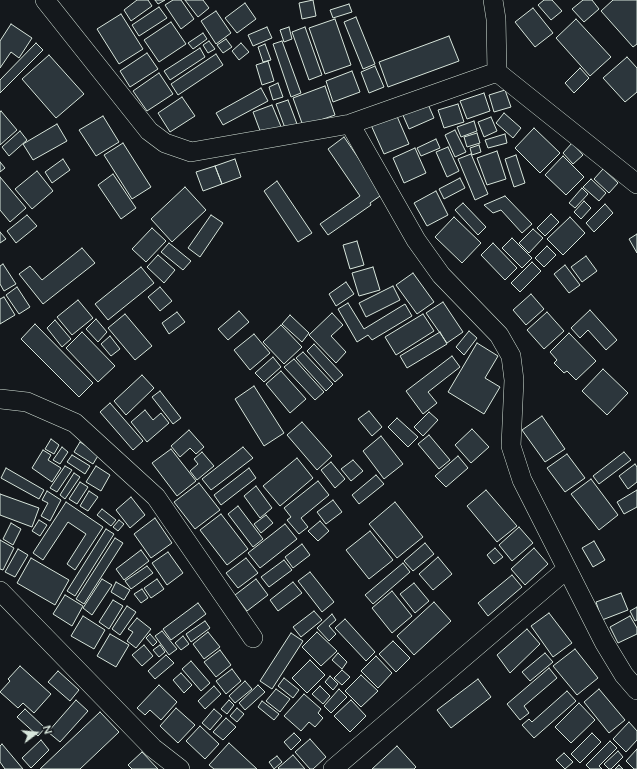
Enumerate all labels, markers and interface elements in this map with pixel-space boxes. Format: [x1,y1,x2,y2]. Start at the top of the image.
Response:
north arrow [16,713,56,753]
text: N [41,724,55,735]

